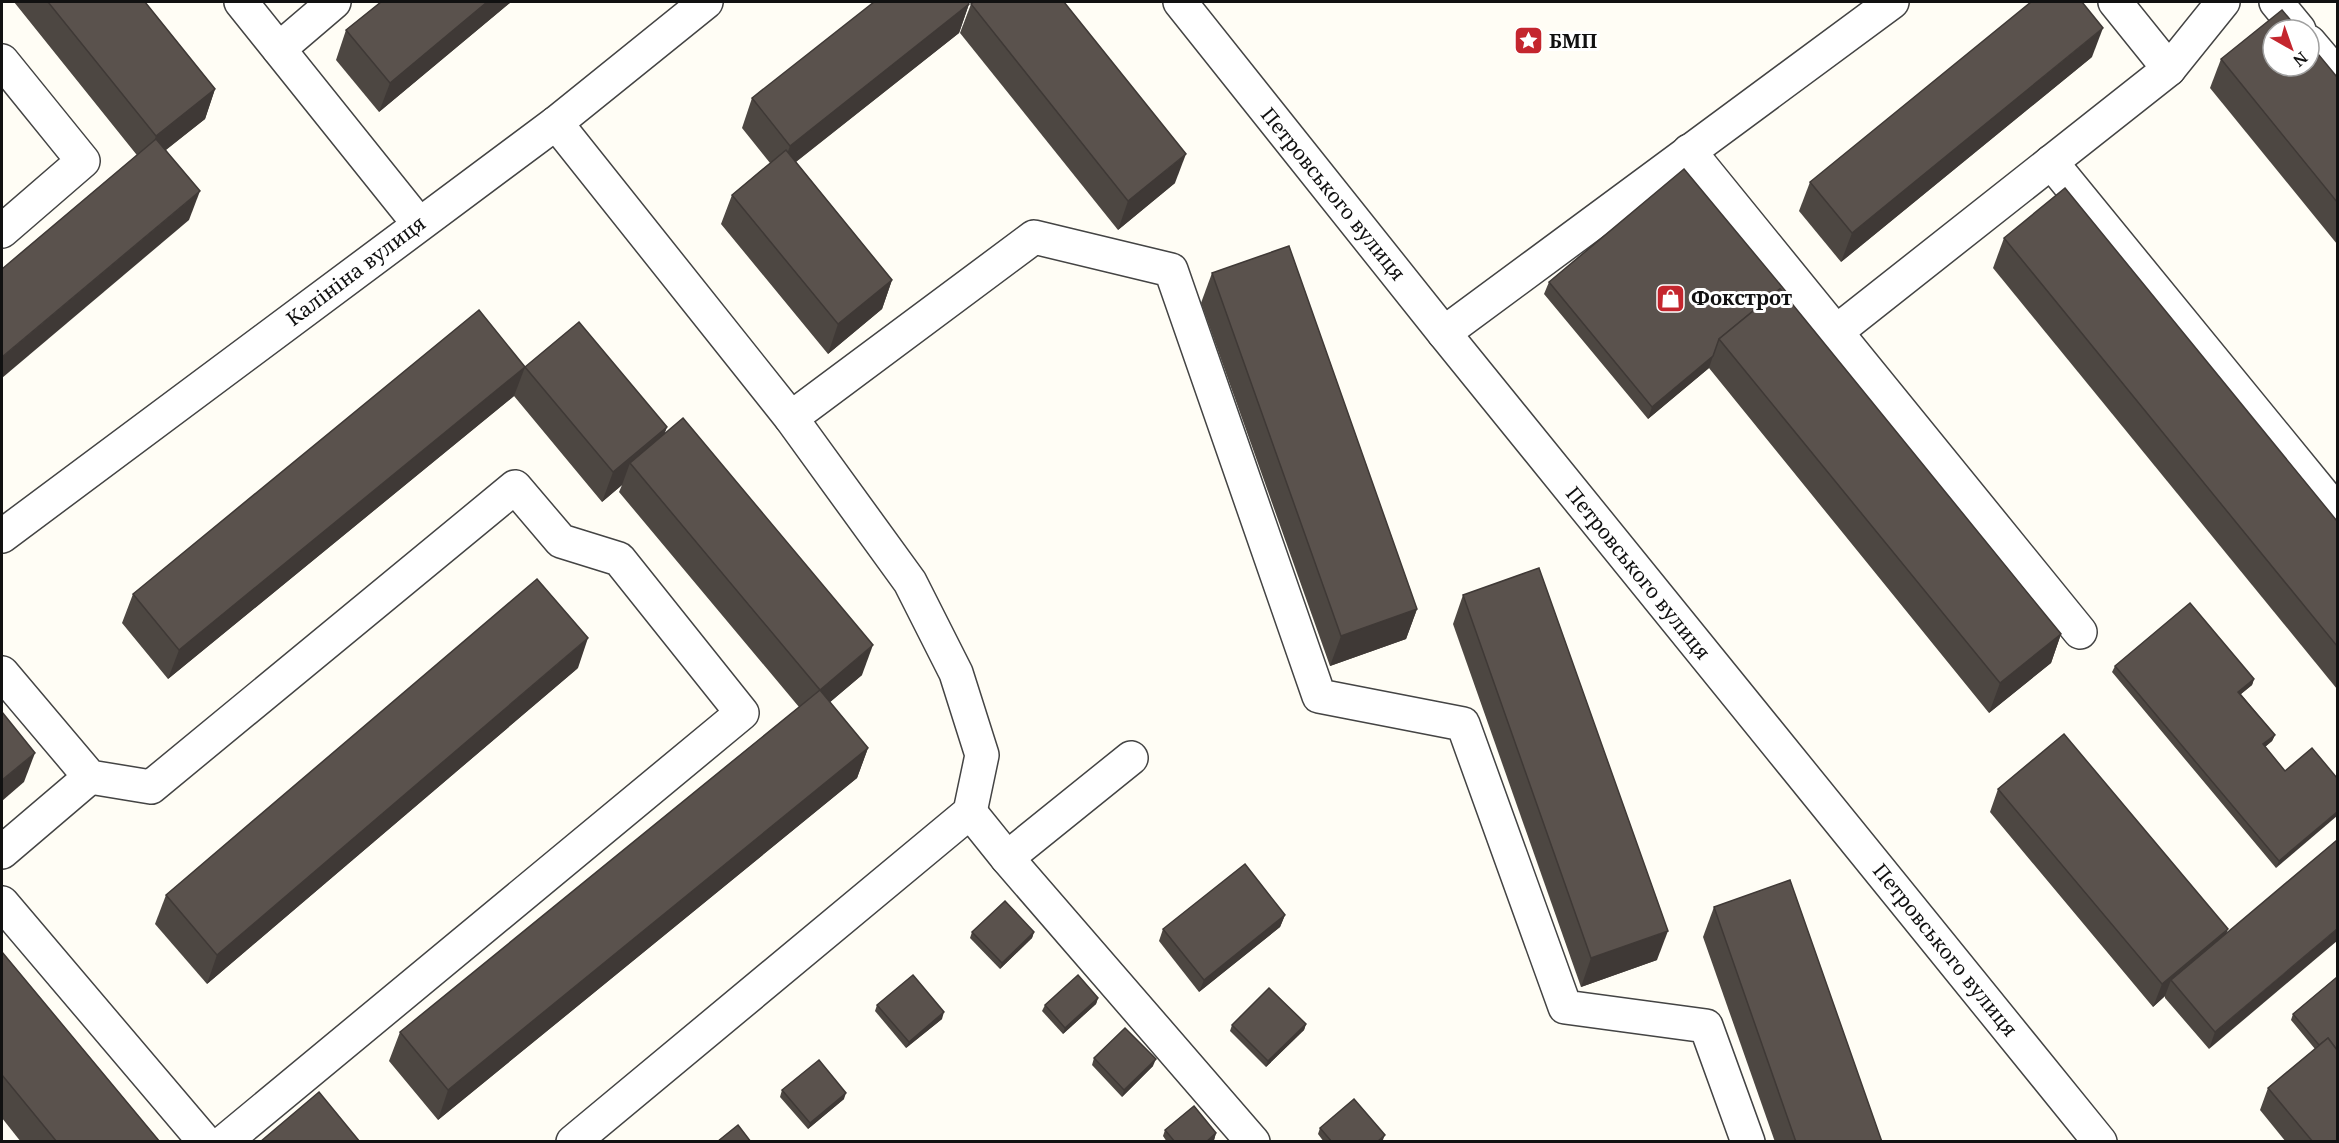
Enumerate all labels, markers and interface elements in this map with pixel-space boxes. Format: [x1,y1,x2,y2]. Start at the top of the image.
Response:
north arrow [2261,18,2321,78]
place icon: БМП [1512,25,1544,57]
place label: БМП [1549,27,1597,54]
text: N [2288,47,2313,72]
street label: Петровського вулиця [1255,101,1412,286]
street label: Калініна вулиця [281,209,431,332]
shop icon: Фокстрот [1654,282,1686,314]
place label: Фокстрот [1691,284,1792,311]
street label: Петровського вулиця [1560,480,1717,665]
street label: Петровського вулиця [1867,857,2024,1042]

